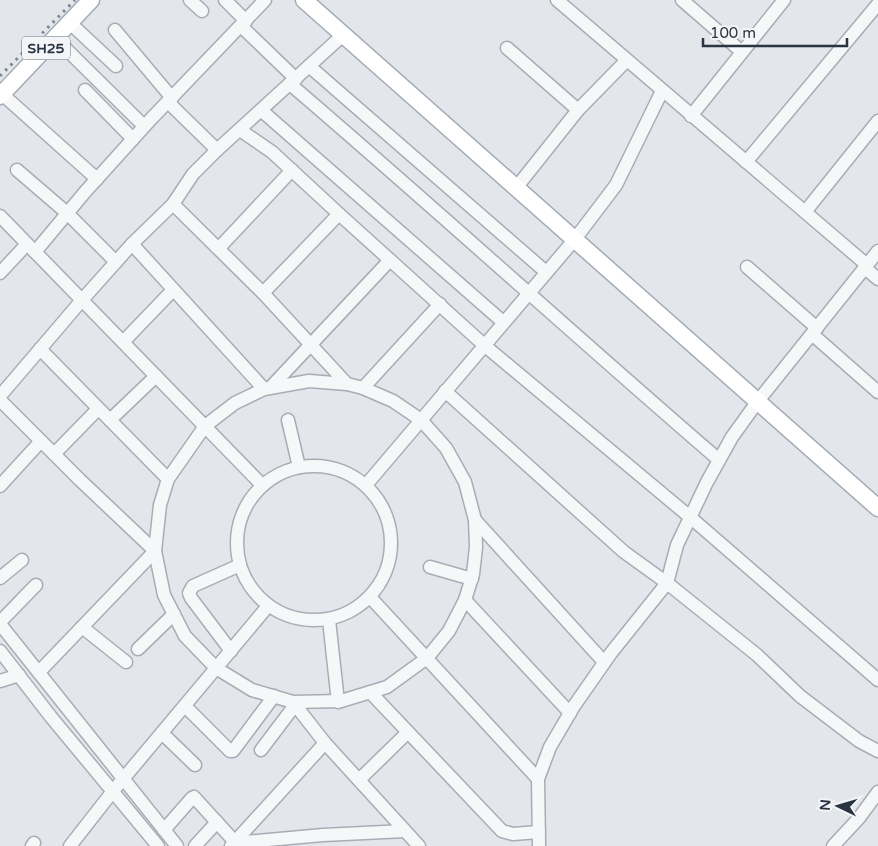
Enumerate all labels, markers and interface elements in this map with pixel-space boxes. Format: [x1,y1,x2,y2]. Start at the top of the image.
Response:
scale bar [703,15,847,47]
text: 100 m [710,24,756,42]
road number: SH25 [22,36,70,59]
north arrow [813,781,863,831]
text: N [817,799,835,811]

